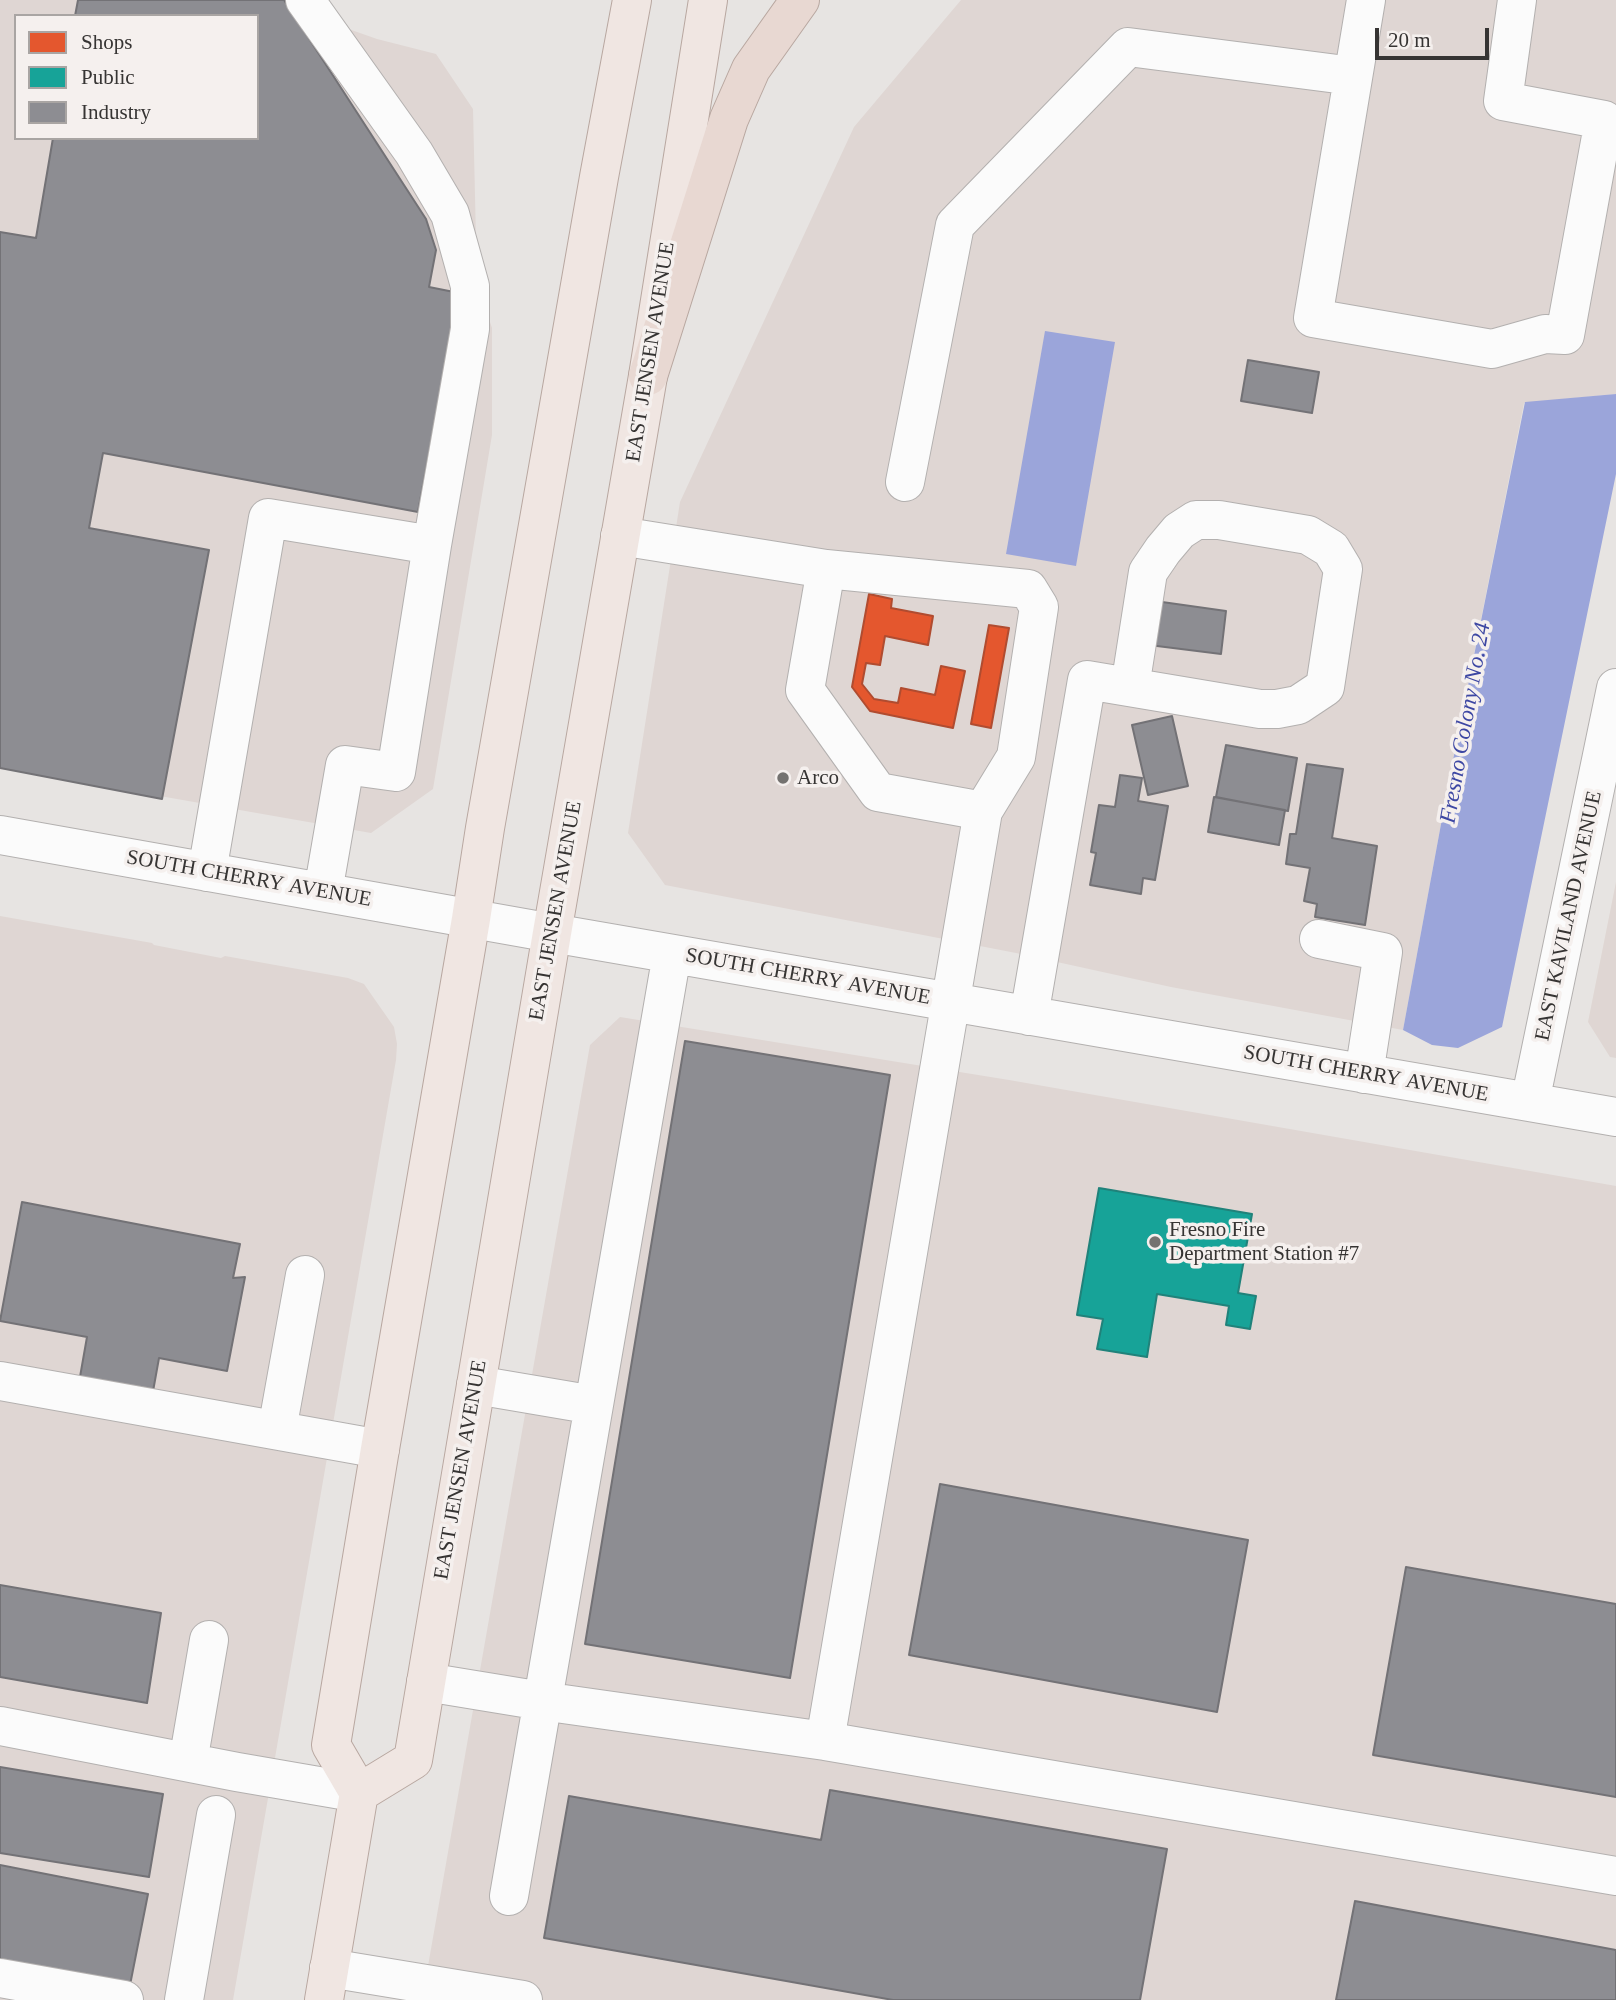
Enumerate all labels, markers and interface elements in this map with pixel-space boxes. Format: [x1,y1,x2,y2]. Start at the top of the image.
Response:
legend [14,14,259,140]
scale bar [1378,14,1492,58]
text: 20 m [1388,28,1431,52]
text: Shops [81,30,132,54]
text: Public [81,65,135,89]
text: Industry [81,100,151,124]
street label: EAST JENSEN AVENUE [621,240,681,464]
water label: Fresno Colony No. 24 [1435,620,1497,826]
place label: Arco [797,765,839,791]
marker: Arco [775,770,791,786]
street label: EAST KAVILAND AVENUE [1530,789,1608,1043]
street label: EAST JENSEN AVENUE [524,799,588,1023]
street label: SOUTH CHERRY AVENUE [125,845,373,913]
street label: SOUTH CHERRY AVENUE [684,943,932,1011]
street label: SOUTH CHERRY AVENUE [1242,1040,1490,1108]
place label: Fresno Fire Department Station #7 [1169,1217,1359,1267]
marker: Fresno Fire Department Station #7 [1147,1234,1163,1250]
street label: EAST JENSEN AVENUE [429,1358,493,1582]

